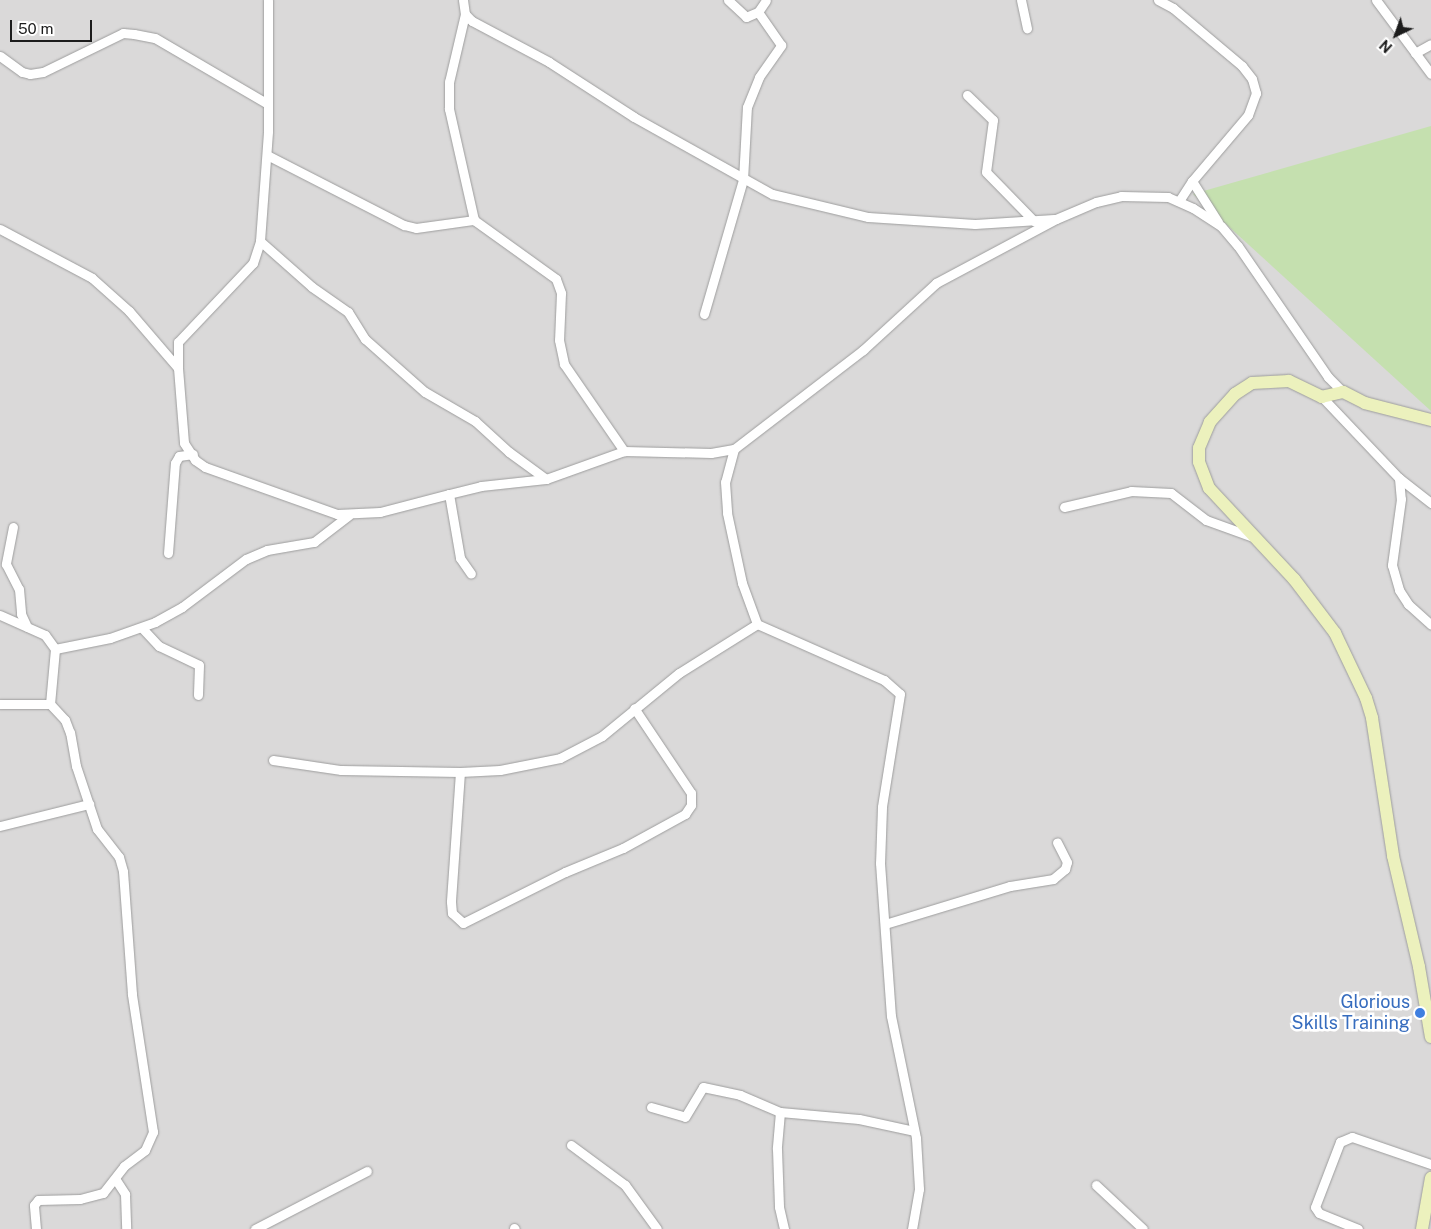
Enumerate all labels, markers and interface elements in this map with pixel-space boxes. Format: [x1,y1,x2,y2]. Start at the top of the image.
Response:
scale bar [12,10,95,42]
north arrow [1371,10,1421,60]
text: 50 m [18,20,53,37]
text: N [1377,37,1395,56]
place label: Glorious Skills Training [1292,992,1410,1034]
marker: Glorious Skills Training [1414,1007,1426,1019]

